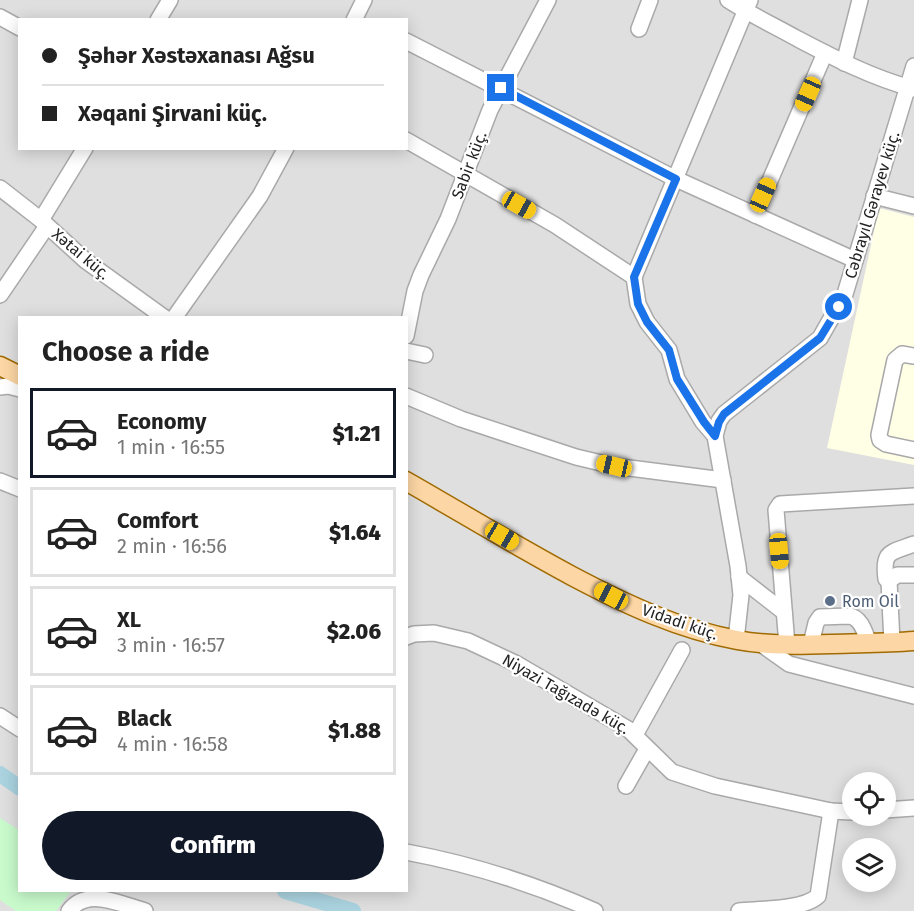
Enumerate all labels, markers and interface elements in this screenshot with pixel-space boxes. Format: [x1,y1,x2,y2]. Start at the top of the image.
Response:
text: Şəhər Xəstəxanası Ağsu [78,42,315,69]
route end [487,74,514,101]
car [792,74,824,114]
text: Xəqani Şirvani küç. [78,100,267,127]
street label: Sabir küç. [447,128,492,202]
street label: Cəbrayıl Gərayev küç. [841,129,904,281]
car [747,175,779,215]
car [499,188,539,222]
street label: Xətai küç. [48,224,114,284]
route start [825,293,852,320]
text: Choose a ride [42,336,209,368]
icon: car [45,406,99,460]
text: Economy [117,408,206,435]
text: $1.21 [332,420,381,447]
text: 1 min · 16:55 [117,435,225,459]
car [594,453,634,479]
icon: car [45,505,99,559]
text: Comfort [117,507,198,534]
text: $1.64 [329,519,381,546]
car [482,519,522,553]
car [768,532,790,570]
text: 2 min · 16:56 [117,534,227,558]
car [591,580,631,612]
place label: Rom Oil [842,592,899,611]
marker: Rom Oil [823,594,837,608]
street label: Vidadi küç. [639,600,721,645]
icon: car [45,604,99,658]
text: XL [117,606,141,633]
text: $2.06 [327,618,381,645]
text: 3 min · 16:57 [117,633,225,657]
street label: Niyazi Tağızadə küç. [499,650,633,739]
icon: car [45,703,99,757]
text: Black [117,705,172,732]
text: $1.88 [328,717,381,744]
text: 4 min · 16:58 [117,732,228,756]
map controls [842,772,896,892]
button: locate [842,772,896,826]
button: Confirm [42,811,384,880]
button: layers [842,838,896,892]

